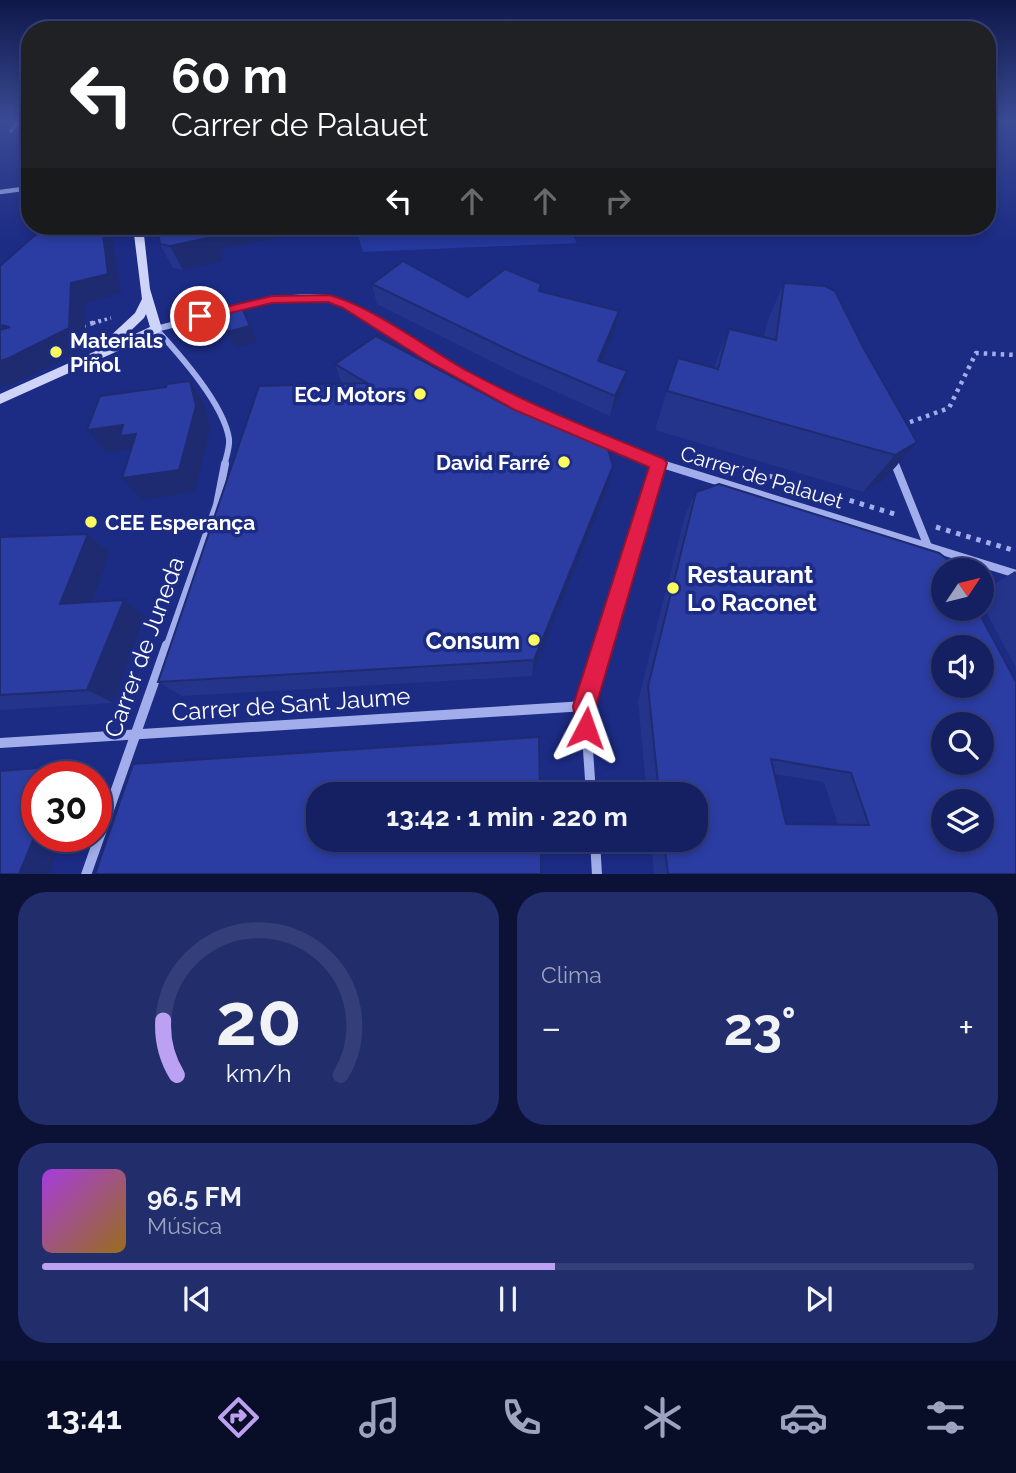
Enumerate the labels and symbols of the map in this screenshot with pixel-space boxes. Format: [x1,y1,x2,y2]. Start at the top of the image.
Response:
pin [170,286,230,346]
place label: Materials Piñol [70,328,163,377]
marker: Materials Piñol [48,344,64,360]
place label: ECJ Motors [294,382,406,407]
marker: ECJ Motors [412,386,428,402]
street label: Carrer de Palauet [678,440,846,514]
place label: David Farré [436,450,550,475]
marker: David Farré [556,454,572,470]
place label: CEE Esperança [105,510,255,535]
marker: CEE Esperança [83,514,99,530]
street label: Carrer de Juneda [98,553,190,741]
north arrow [931,558,994,621]
place label: Restaurant Lo Raconet [687,560,817,617]
marker: Restaurant Lo Raconet [665,580,681,596]
place label: Consum [426,626,520,655]
marker: Consum [526,632,542,648]
street label: Carrer de Sant Jaume [171,681,411,727]
position arrow [549,691,623,765]
speed limit sign: 30 [21,761,112,852]

